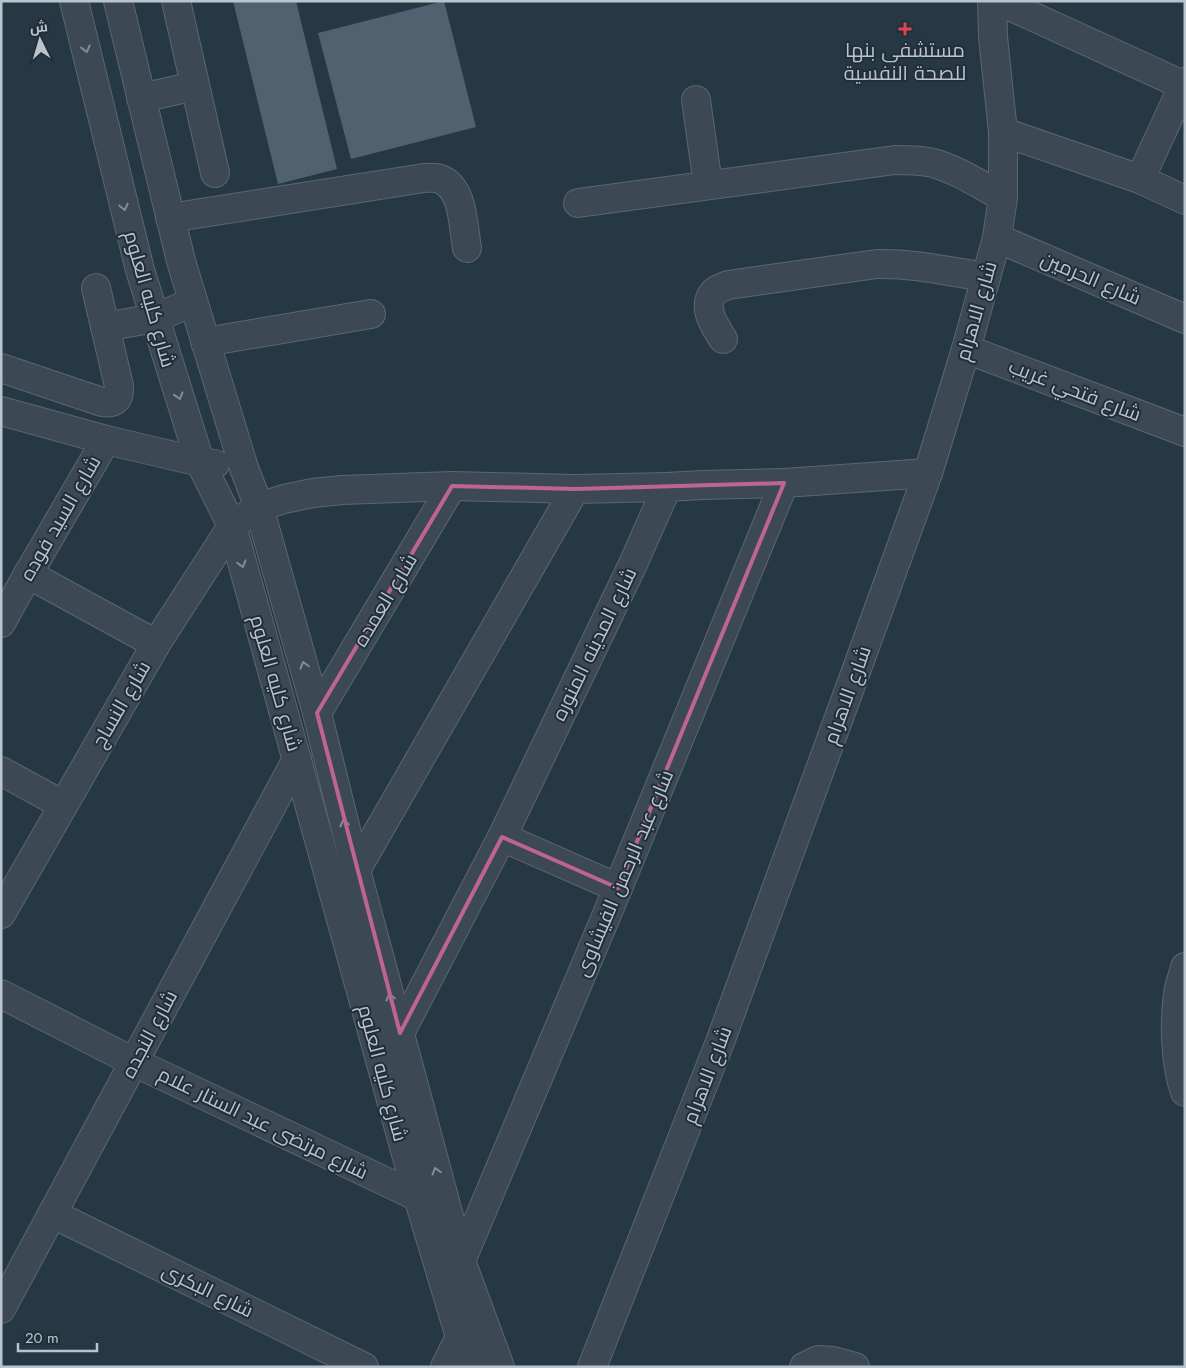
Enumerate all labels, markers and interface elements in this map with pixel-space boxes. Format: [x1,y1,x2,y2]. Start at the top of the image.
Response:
north arrow [15,15,65,65]
text: ش [29,16,49,38]
marker: مستشفى بنها للصحة النفسية [898,22,912,36]
place label: مستشفى بنها للصحة النفسية [844,36,966,88]
one-way arrow [80,44,91,53]
one-way arrow [118,202,129,211]
street label: شارع كليه العلوم [116,228,183,371]
street label: شارع الحرمين [1036,244,1145,313]
street label: شارع الاهرام [948,258,1005,365]
street label: شارع فتحي غريب [1004,352,1145,430]
one-way arrow [174,392,184,400]
street label: شارع السيد فوده [13,450,108,586]
street label: شارع العمده [346,548,425,652]
one-way arrow [237,559,247,568]
street label: شارع المدينه المنوره [545,563,644,726]
street label: شارع كليه العلوم [242,612,309,755]
street label: شارع الاهرام [816,642,879,748]
street label: شارع النساج [85,655,158,753]
one-way arrow [299,662,309,670]
street label: شارع عبد الرحمن الفيشاوى [568,765,681,981]
one-way arrow [339,818,350,827]
street label: شارع النجده [114,985,185,1083]
one-way arrow [385,992,396,1001]
street label: شارع كليه العلوم [350,1001,415,1145]
street label: شارع الاهرام [676,1022,739,1128]
street label: شارع مرتضى عبد الستار علام [153,1060,373,1187]
one-way arrow [432,1167,442,1175]
street label: شارع البكرى [157,1256,258,1325]
scale bar [18,1320,96,1352]
text: 20 m [25,1327,59,1349]

